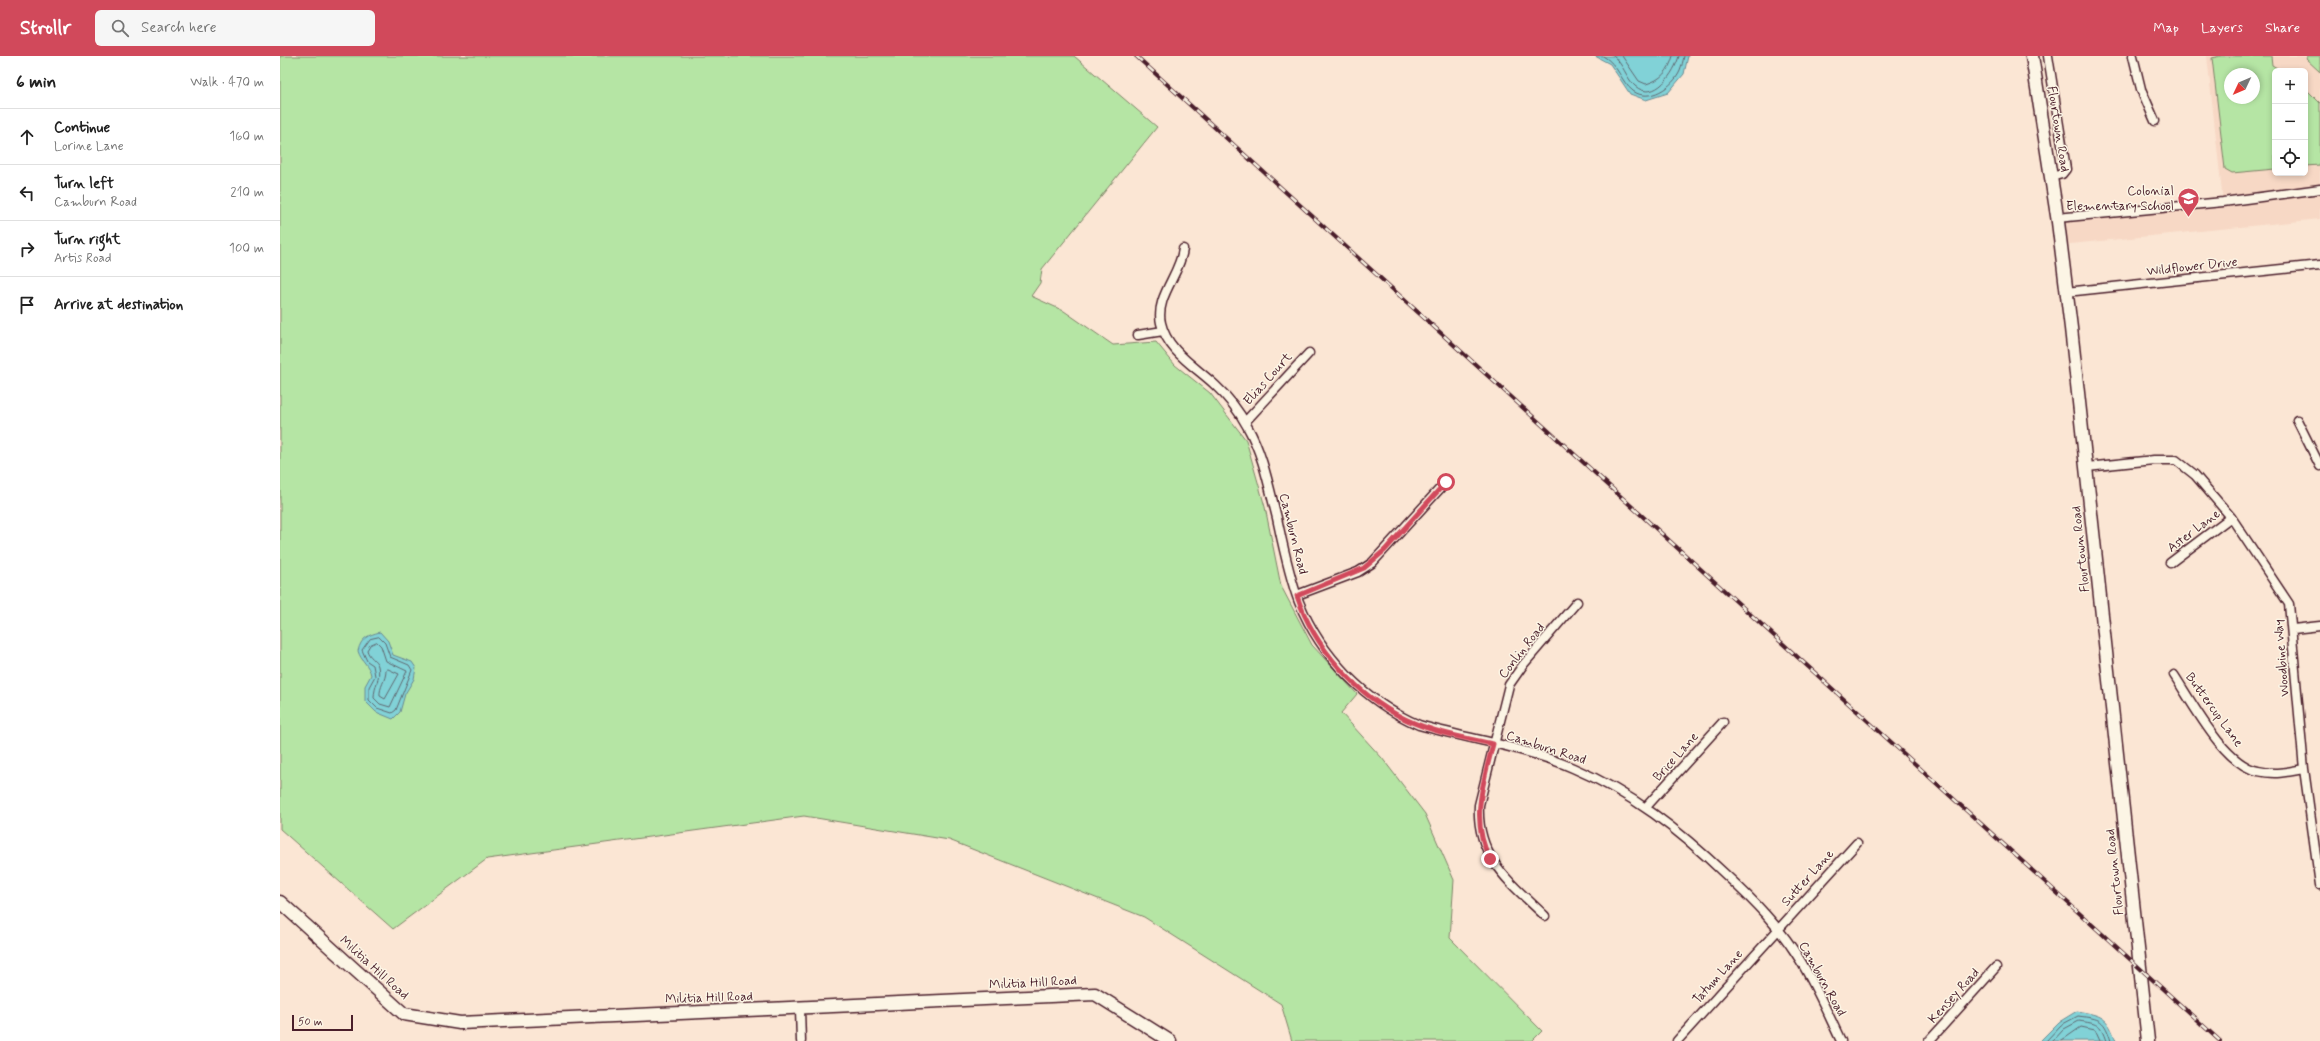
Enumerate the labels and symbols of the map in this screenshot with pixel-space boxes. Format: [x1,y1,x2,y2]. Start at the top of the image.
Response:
north arrow [2224,68,2260,104]
street label: Flourtown Road [2043,85,2073,173]
place label: Colonial Elementary School [2066,183,2174,215]
school or university icon: Colonial Elementary School [2176,185,2202,218]
street label: Wildflower Drive [2146,254,2238,280]
street label: Elias Court [1240,349,1296,409]
route start [1437,473,1455,491]
street label: Camburn Road [1275,492,1311,576]
street label: Flourtown Road [2068,505,2094,593]
street label: Aster Lane [2164,505,2224,557]
street label: Woodbine Way [2270,619,2294,697]
street label: Conlin Road [1495,620,1549,682]
street label: Buttercup Lane [2181,669,2247,751]
street label: Camburn Road [1504,727,1588,769]
street label: Brice Lane [1649,729,1703,785]
street label: Flourtown Road [2102,828,2128,916]
street label: Sutter Lane [1778,846,1838,910]
route end [1481,850,1499,868]
street label: Militia Hill Road [336,932,412,1004]
street label: Camburn Road [1794,939,1850,1019]
street label: Tatum Lane [1689,946,1747,1008]
street label: Kensey Road [1925,965,1983,1027]
street label: Militia Hill Road [989,972,1077,994]
street label: Militia Hill Road [665,988,753,1008]
scale bar [292,1013,353,1032]

